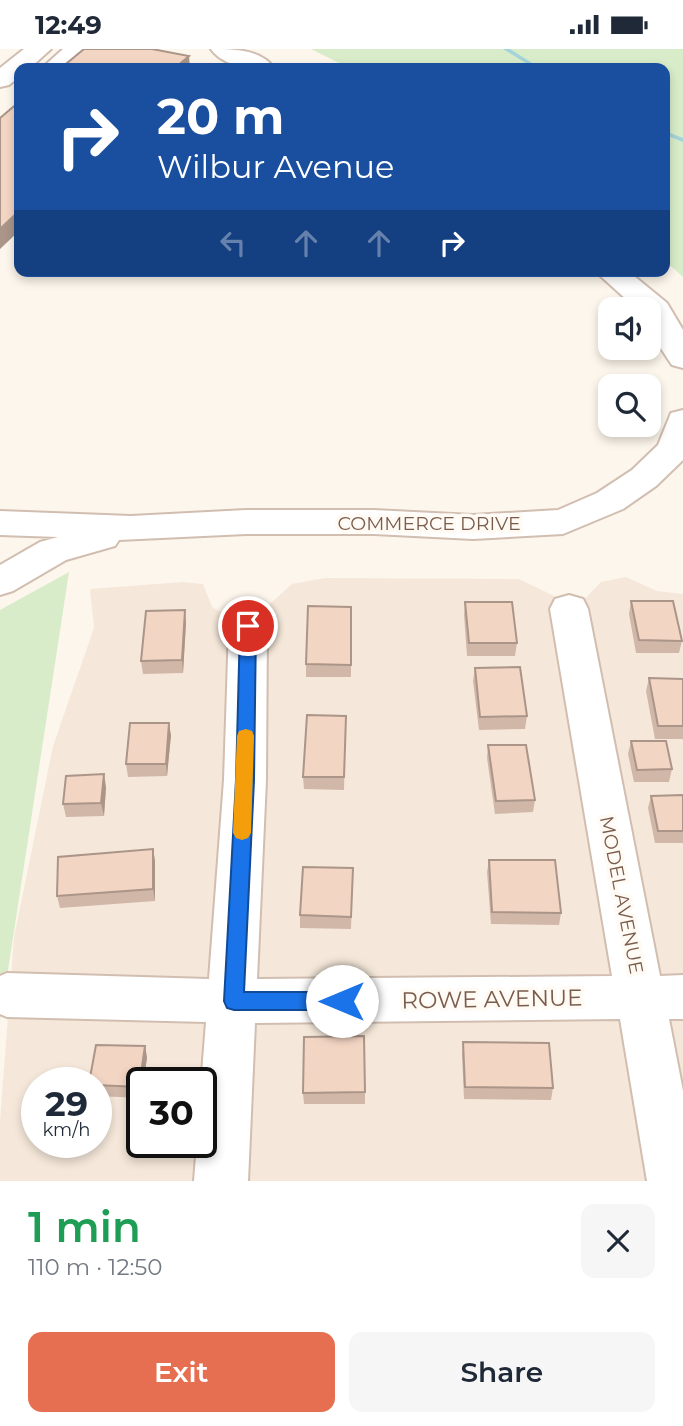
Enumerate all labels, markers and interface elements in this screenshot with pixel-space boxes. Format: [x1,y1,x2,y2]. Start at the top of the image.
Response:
text: 12:49 [35,9,102,41]
text: 20 m [157,87,284,146]
icon: right [42,91,133,182]
text: Wilbur Avenue [157,147,394,186]
icon: left [214,224,252,262]
icon: ahead [287,224,325,262]
icon: ahead [360,224,398,262]
icon: right [433,224,471,262]
map controls [598,297,661,437]
button: sound [598,297,661,360]
button: search [598,374,661,437]
street label: COMMERCE DRIVE [337,512,521,535]
pin [218,596,278,656]
icon: arrive [229,607,267,645]
street label: MODEL AVENUE [595,814,648,976]
position arrow [305,964,379,1038]
street label: ROWE AVENUE [401,983,583,1015]
speed limit sign: 30 [126,1067,217,1158]
text: 29 [45,1082,88,1125]
text: km/h [42,1119,91,1141]
text: 1 min [28,1201,141,1253]
button: close [581,1204,655,1278]
text: 110 m · 12:50 [28,1253,163,1281]
button: Exit [28,1332,335,1412]
button: Share [349,1332,655,1412]

